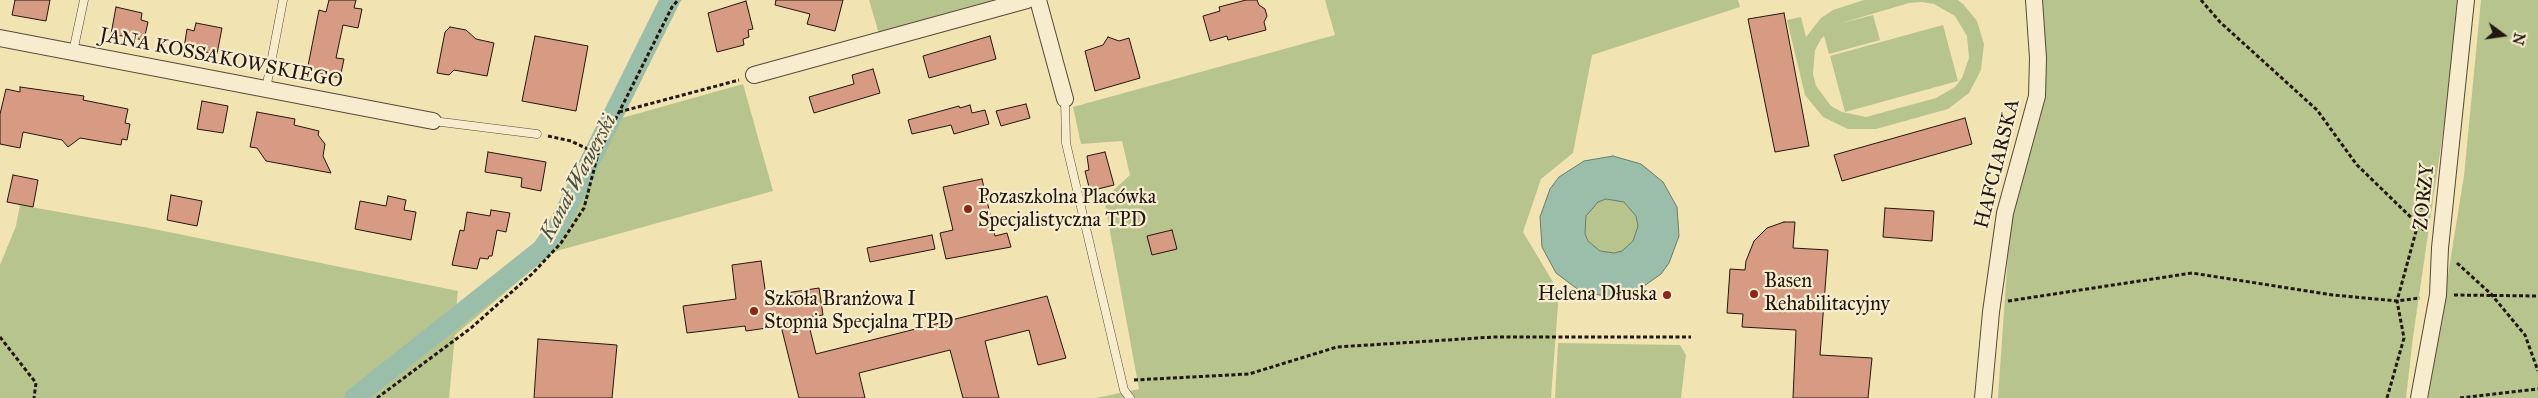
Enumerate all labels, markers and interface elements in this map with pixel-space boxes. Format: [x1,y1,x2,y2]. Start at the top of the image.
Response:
north arrow [2478,10,2528,60]
street label: JANA KOSSAKOWSKIEGO [97,24,345,94]
text: N [2508,31,2528,47]
street label: HAFCIARSKA [1970,97,2026,231]
water label: Kanał Wawerski [535,111,623,245]
street label: ZORZY [2410,163,2440,231]
place label: Pozaszkolna Placówka Specjalistyczna TPD [978,186,1156,233]
marker: Pozaszkolna Placówka Specjalistyczna TPD [962,203,974,215]
place label: Basen Rehabilitacyjny [1764,270,1890,317]
place label: Helena Dłuska [1538,283,1657,307]
place label: Szkoła Branżowa I Stopnia Specjalna TPD [764,288,953,335]
marker: Basen Rehabilitacyjny [1748,288,1760,300]
marker: Helena Dłuska [1661,289,1673,301]
marker: Szkoła Branżowa I Stopnia Specjalna TPD [748,305,760,317]

